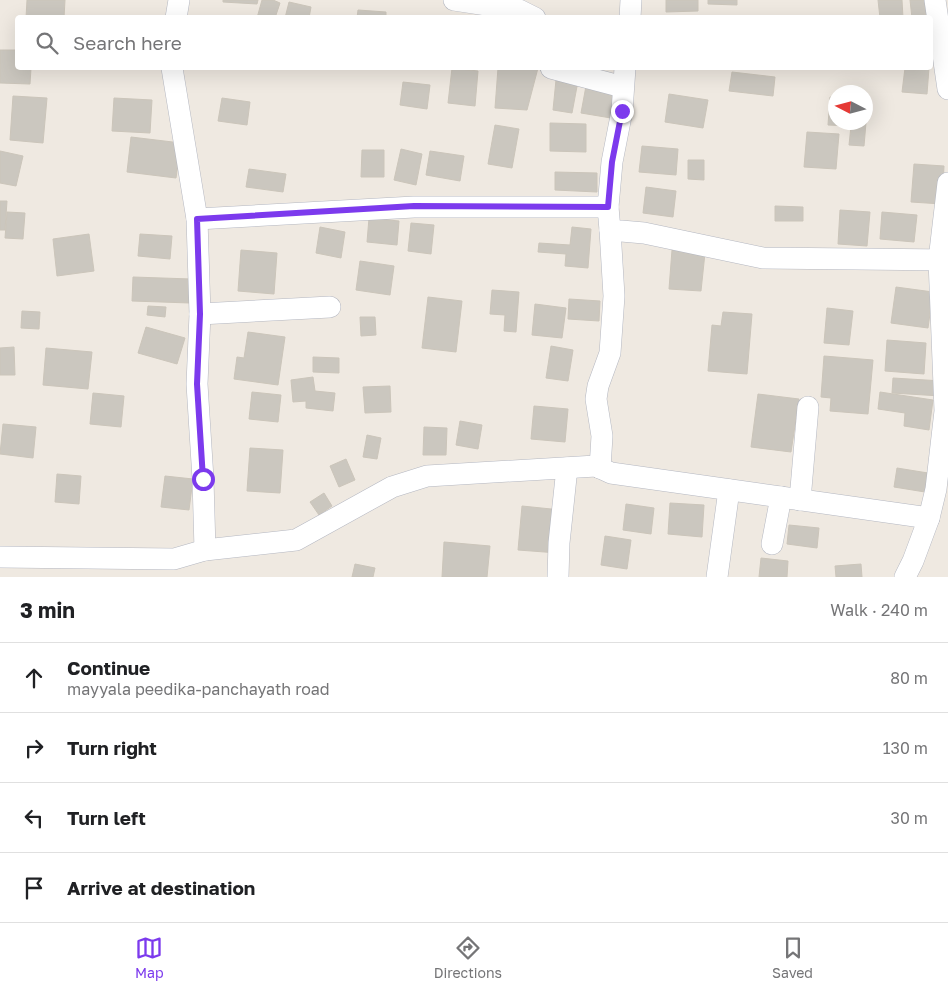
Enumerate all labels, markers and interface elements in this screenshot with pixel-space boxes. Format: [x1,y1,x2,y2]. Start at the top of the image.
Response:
search box [15,15,933,70]
icon: search [33,29,61,57]
text: Search here [73,31,182,54]
north arrow [828,85,873,130]
route end [611,100,634,123]
route start [192,468,215,491]
text: 3 min [20,597,75,623]
text: Walk · 240 m [830,600,928,620]
text: Continue [67,656,150,679]
icon: ahead [20,664,48,692]
text: 80 m [890,668,928,688]
text: mayyala peedika-panchayath road [67,679,330,699]
icon: right [20,734,48,762]
text: Turn right [67,736,157,759]
text: 130 m [883,738,928,758]
icon: left [20,804,48,832]
text: Turn left [67,806,146,829]
text: 30 m [891,808,928,828]
icon: arrive [20,874,48,902]
text: Arrive at destination [67,876,255,899]
tab: Map [135,934,164,981]
tab: Directions [434,934,502,981]
tab: Saved [772,934,813,981]

